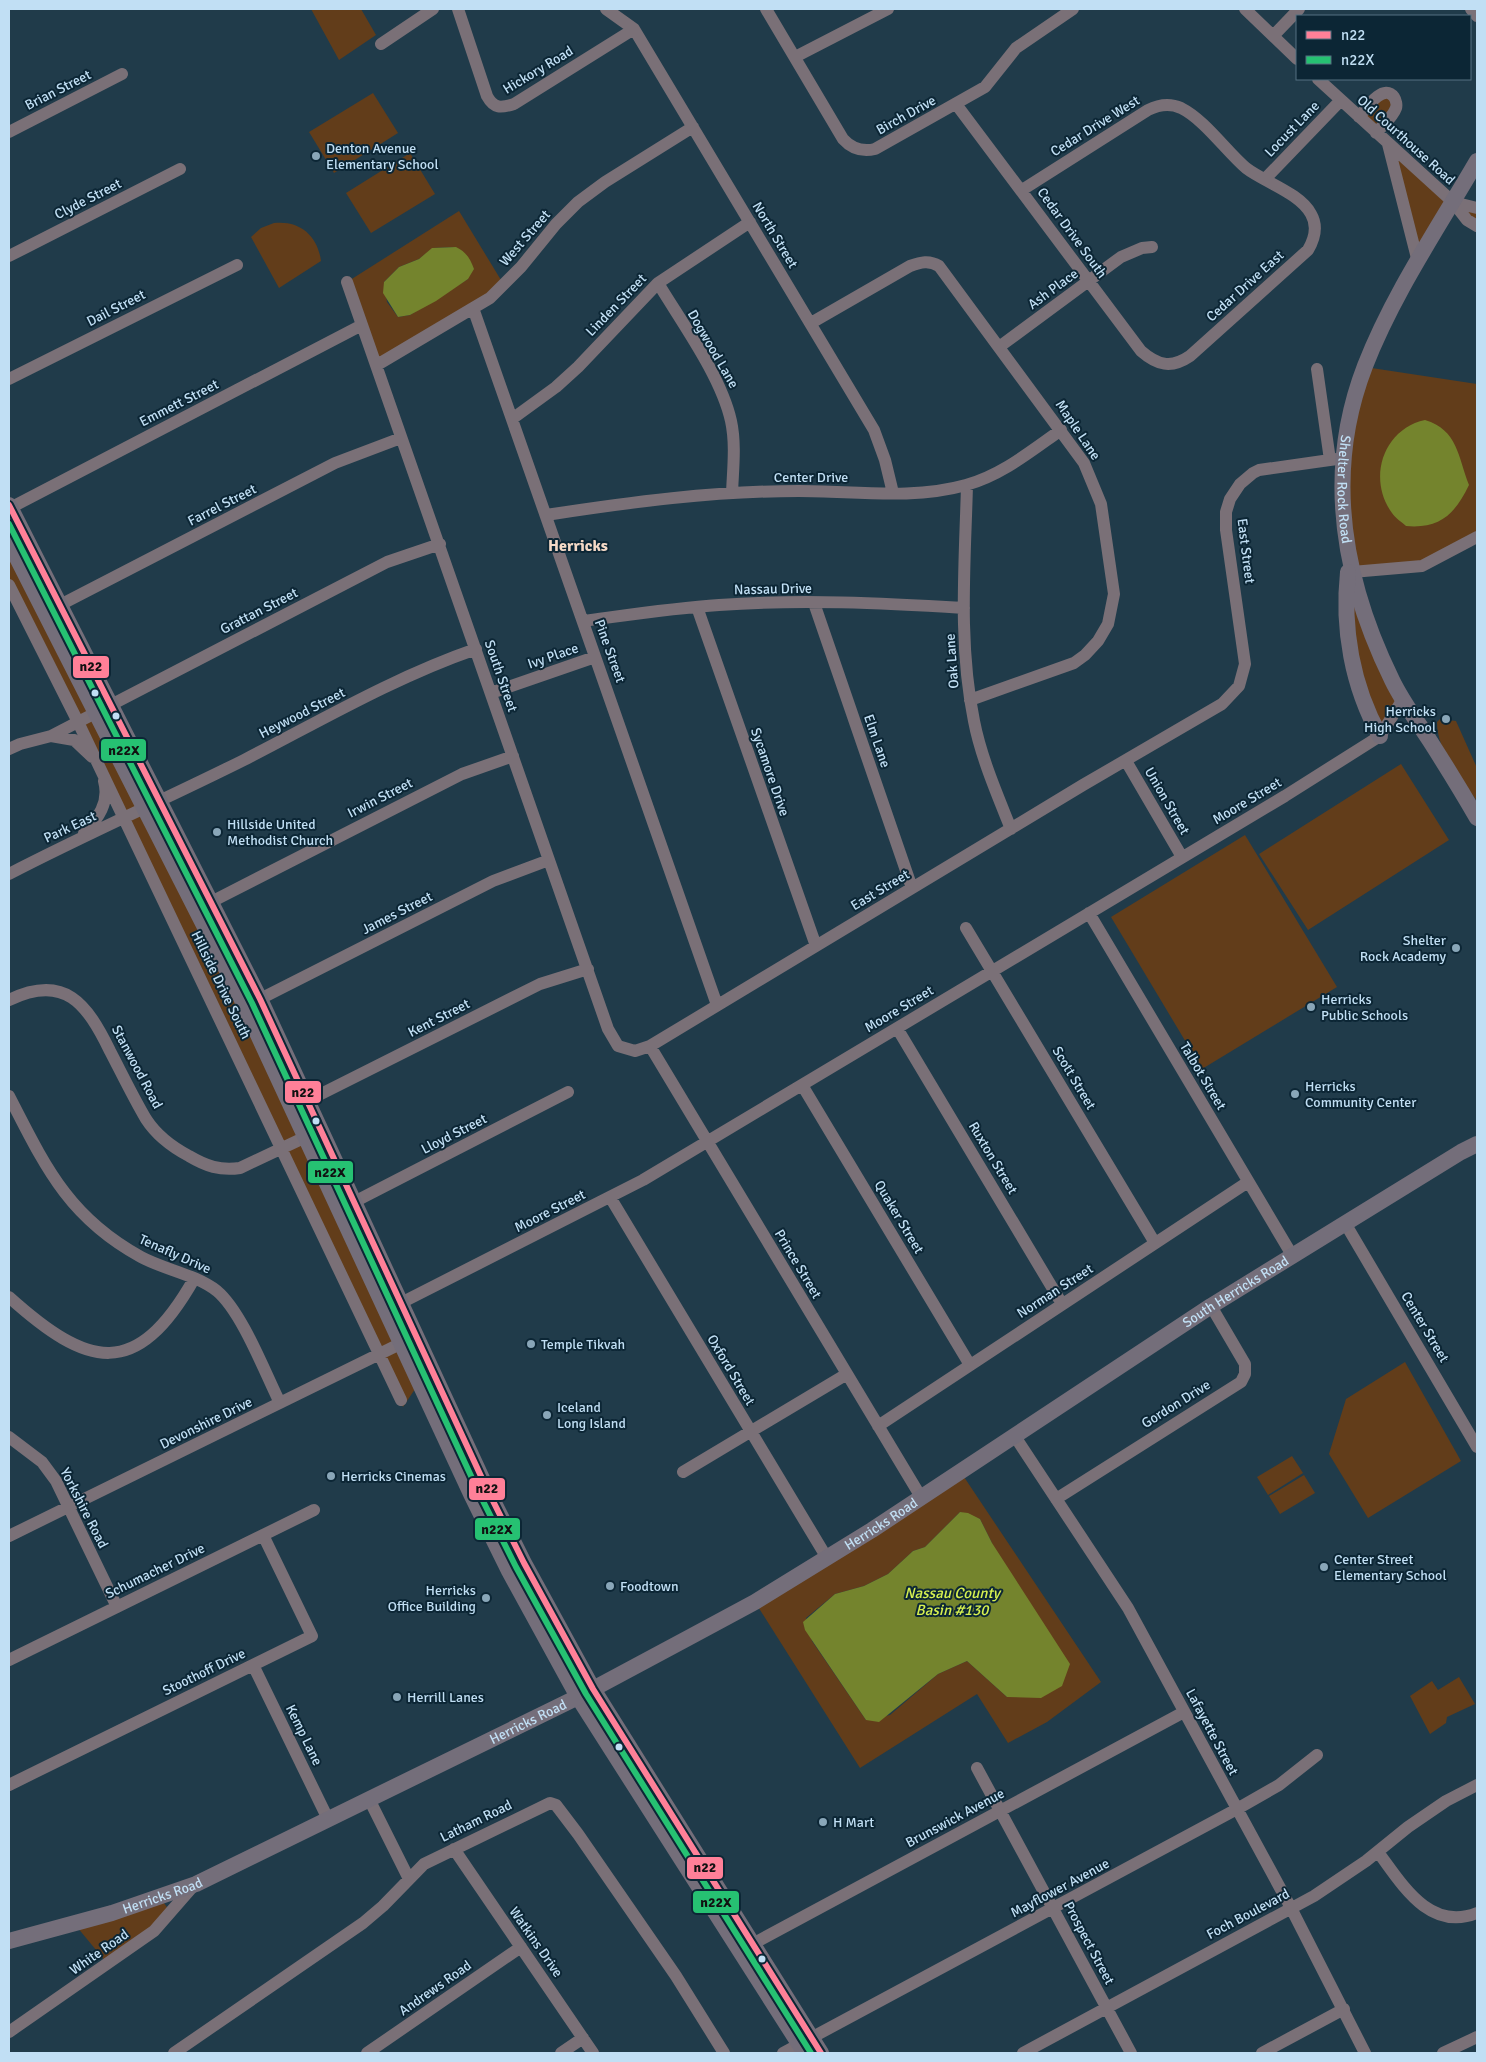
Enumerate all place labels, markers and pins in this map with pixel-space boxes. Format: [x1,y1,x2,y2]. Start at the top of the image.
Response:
place label: Denton Avenue Elementary School [326,140,439,173]
marker: Denton Avenue Elementary School [310,150,322,162]
unlabelled marker [90,688,100,698]
place label: Herricks High School [1364,703,1436,736]
unlabelled marker [111,711,121,721]
marker: Herricks High School [1440,713,1452,725]
place label: Hillside United Methodist Church [227,816,333,849]
marker: Hillside United Methodist Church [211,826,223,838]
place label: Shelter Rock Academy [1360,932,1447,965]
marker: Shelter Rock Academy [1450,942,1462,954]
place label: Herricks Public Schools [1321,991,1408,1024]
marker: Herricks Public Schools [1305,1001,1317,1013]
place label: Herricks Community Center [1305,1078,1417,1111]
marker: Herricks Community Center [1289,1088,1301,1100]
unlabelled marker [311,1116,321,1126]
place label: Temple Tikvah [541,1336,625,1353]
marker: Temple Tikvah [525,1338,537,1350]
place label: Iceland Long Island [557,1399,626,1432]
marker: Iceland Long Island [541,1409,553,1421]
place label: Herricks Cinemas [341,1468,446,1485]
marker: Herricks Cinemas [325,1470,337,1482]
place label: Center Street Elementary School [1334,1551,1447,1584]
marker: Center Street Elementary School [1318,1561,1330,1573]
place label: Foodtown [620,1578,679,1595]
marker: Foodtown [604,1580,616,1592]
place label: Herricks Office Building [388,1582,476,1615]
marker: Herricks Office Building [480,1592,492,1604]
place label: Herrill Lanes [407,1689,484,1706]
marker: Herrill Lanes [391,1691,403,1703]
unlabelled marker [614,1742,624,1752]
place label: H Mart [833,1814,874,1831]
marker: H Mart [817,1816,829,1828]
unlabelled marker [757,1954,767,1964]

